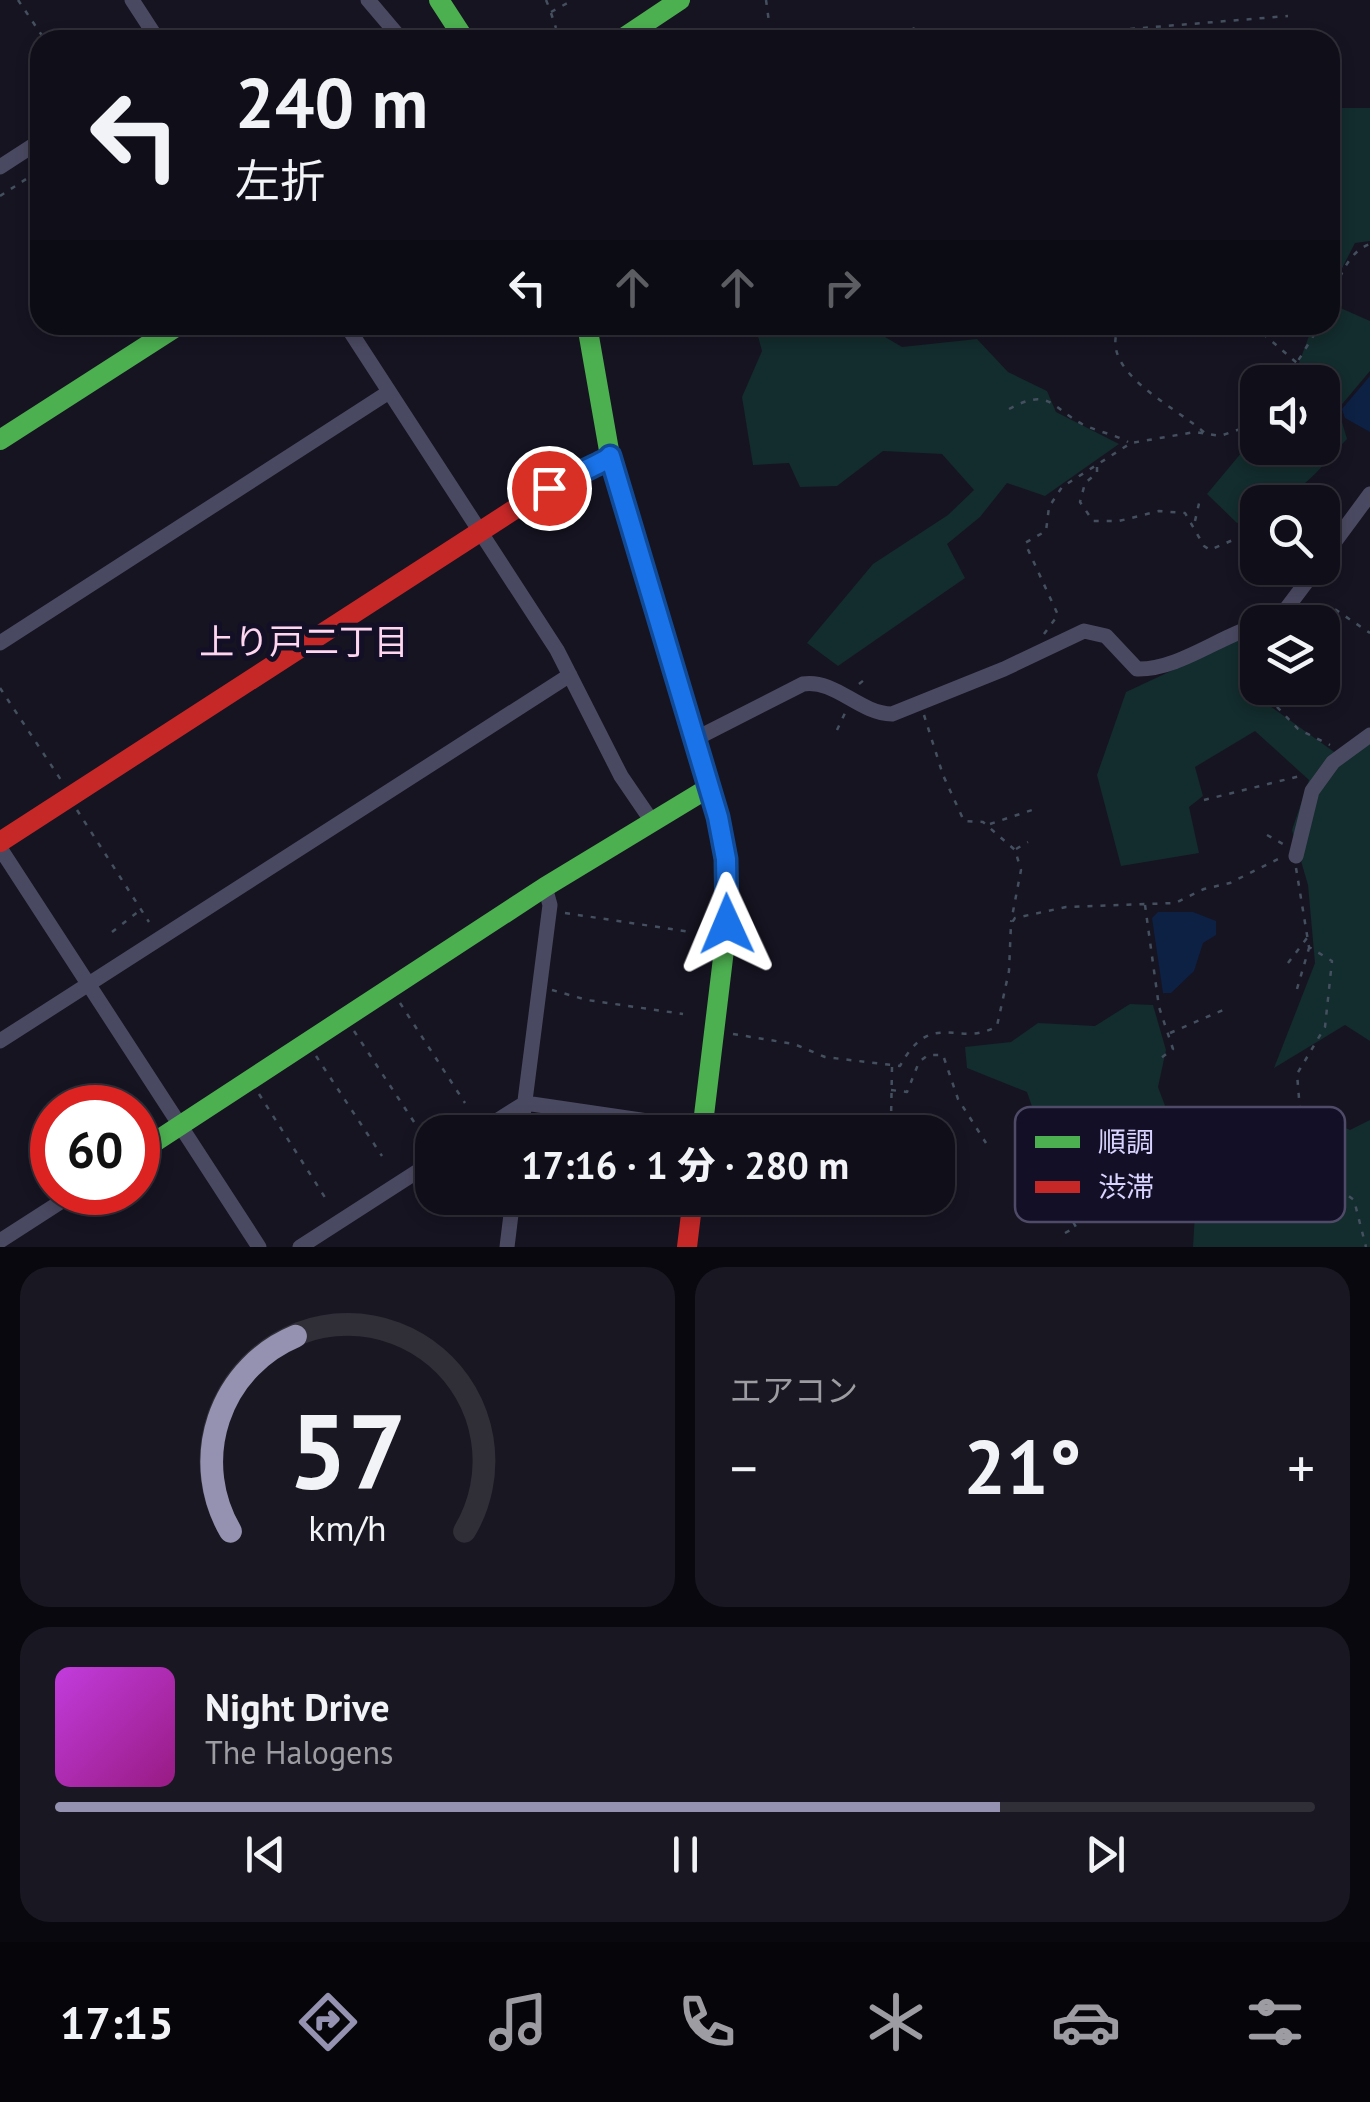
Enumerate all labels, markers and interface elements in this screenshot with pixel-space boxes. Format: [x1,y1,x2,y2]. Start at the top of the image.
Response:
text: 240 m [235,57,428,147]
icon: left [70,70,200,200]
text: 左折 [235,151,325,209]
icon: left [500,260,555,315]
icon: ahead [605,260,660,315]
icon: ahead [710,260,765,315]
icon: right [815,260,870,315]
map controls [1240,365,1340,705]
button: sound [1240,365,1340,465]
pin [507,446,592,531]
icon: arrive [522,461,577,516]
button: search [1240,485,1340,585]
button: layers [1240,605,1340,705]
district label: 上り戸二丁目 [199,618,409,664]
position arrow [675,872,779,976]
speed limit sign: 60 [30,1085,160,1215]
legend [1015,1107,1345,1222]
text: 順調 [1098,1123,1154,1160]
text: 17:16 · 1 分 · 280 m [521,1140,849,1189]
text: 渋滞 [1098,1168,1154,1205]
text: エアコン [730,1369,858,1411]
text: 57 [289,1383,406,1518]
text: 21° [964,1418,1081,1515]
text: − [730,1432,758,1503]
text: + [1287,1432,1315,1503]
text: km/h [308,1505,387,1551]
text: Night Drive [205,1682,389,1731]
text: The Halogens [205,1731,393,1773]
icon: previous [238,1827,293,1882]
icon: pause [658,1827,713,1882]
icon: next [1078,1827,1133,1882]
icon: directions [293,1987,363,2057]
icon: music [483,1987,553,2057]
icon: phone [672,1987,742,2057]
icon: climate [861,1987,931,2057]
icon: car [1051,1987,1121,2057]
icon: filters [1240,1987,1310,2057]
text: 17:15 [60,1993,174,2051]

